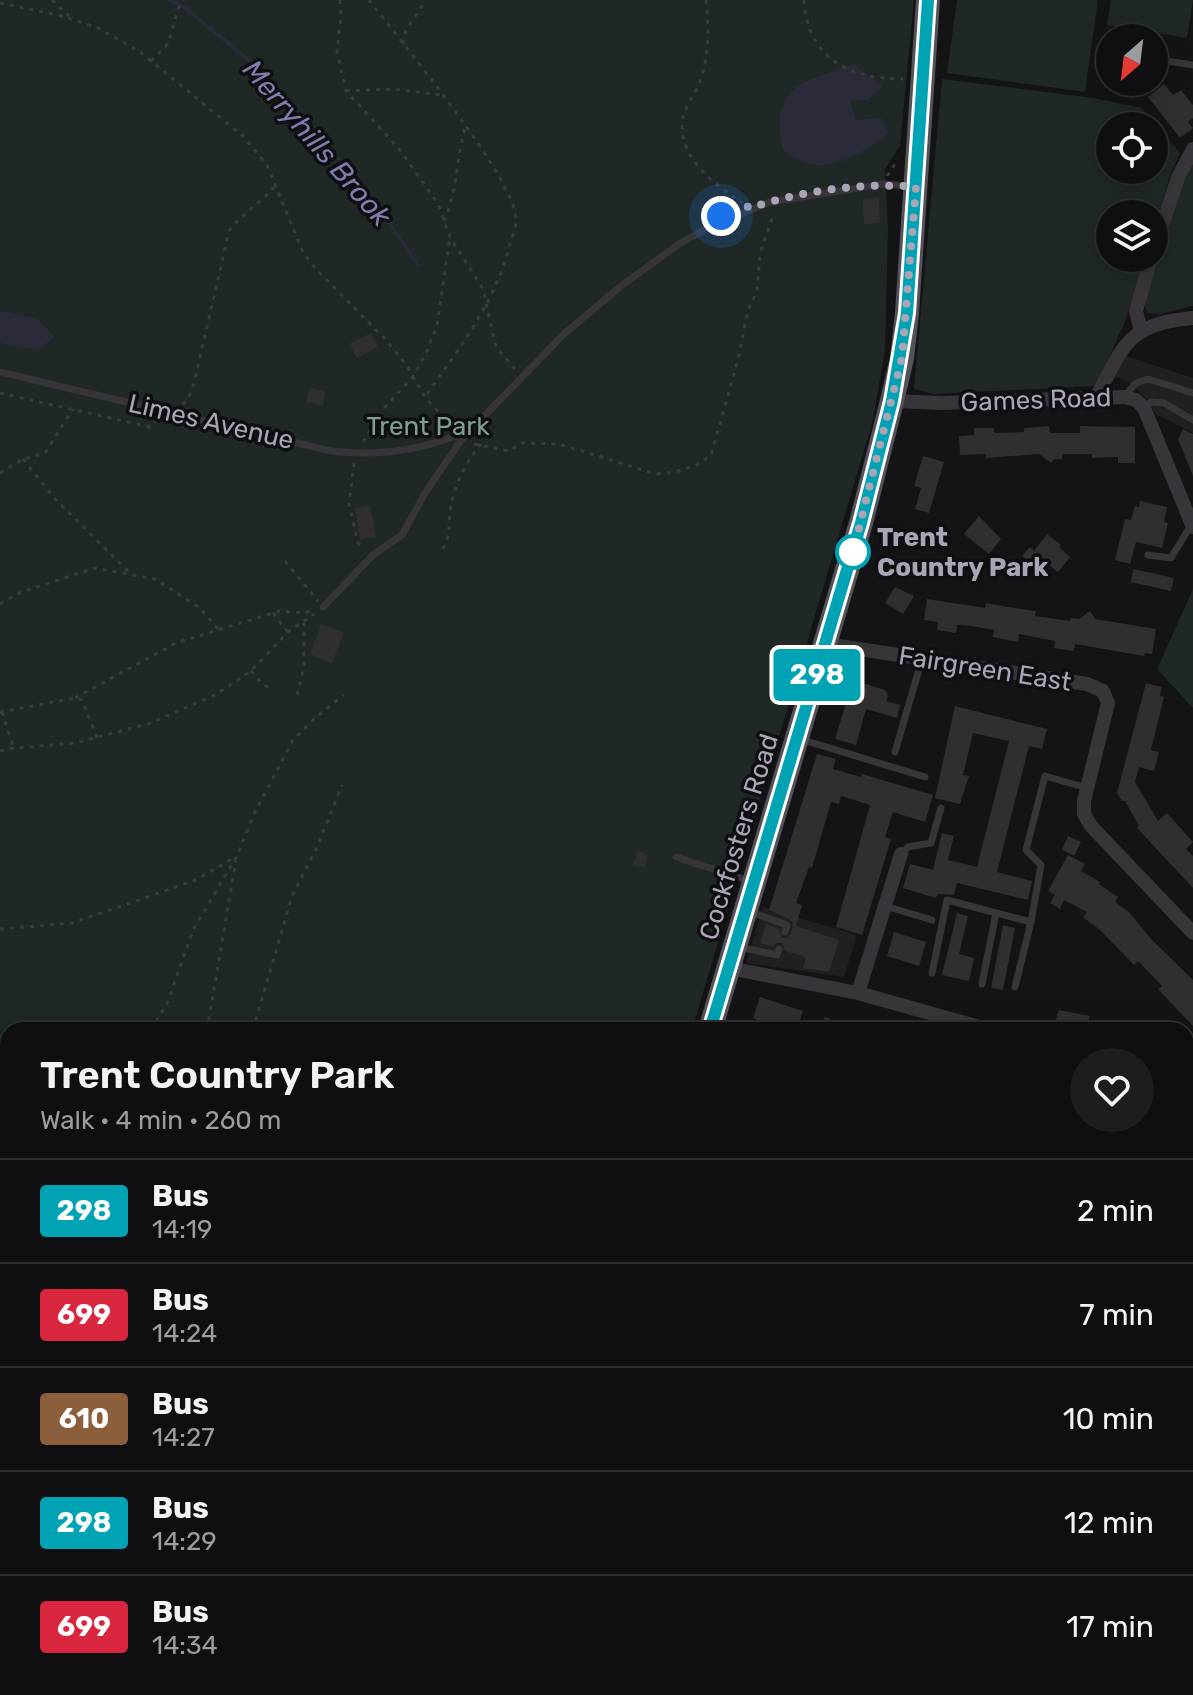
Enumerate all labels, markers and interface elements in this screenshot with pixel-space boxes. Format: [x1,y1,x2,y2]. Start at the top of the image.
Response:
north arrow [1096,24,1168,96]
map controls [1096,24,1168,272]
water label: Merryhills Brook [236,53,399,233]
button: locate [1096,112,1168,184]
your location [701,196,741,236]
button: layers [1096,200,1168,272]
street label: Games Road [960,382,1112,418]
street label: Limes Avenue [125,388,297,456]
park label: Trent Park [366,411,490,442]
place label: Trent Country Park [877,522,1049,583]
marker: Trent Country Park [836,535,870,569]
street label: Fairgreen East [896,640,1074,698]
line badge: 298 [771,649,863,701]
text: 298 [789,658,845,691]
street label: Cockfosters Road [693,730,785,944]
button: heart [1070,1048,1154,1132]
text: Trent Country Park [40,1052,394,1098]
text: Walk · 4 min · 260 m [40,1105,281,1136]
text: Bus [152,1178,209,1214]
text: 2 min [1077,1193,1154,1229]
text: 298 [56,1194,112,1227]
text: 14:19 [152,1214,212,1245]
text: Bus [152,1282,209,1318]
text: 7 min [1079,1297,1154,1333]
text: 699 [57,1298,111,1331]
text: 14:24 [152,1318,217,1349]
text: Bus [152,1386,209,1422]
text: 10 min [1063,1401,1154,1437]
text: 610 [59,1402,109,1435]
text: 14:27 [152,1422,215,1453]
text: Bus [152,1490,209,1526]
text: 12 min [1064,1505,1154,1541]
text: 298 [56,1506,112,1539]
text: 14:29 [152,1526,217,1557]
text: Bus [152,1594,209,1630]
text: 17 min [1066,1609,1154,1645]
text: 699 [57,1610,111,1643]
text: 14:34 [152,1630,218,1661]

